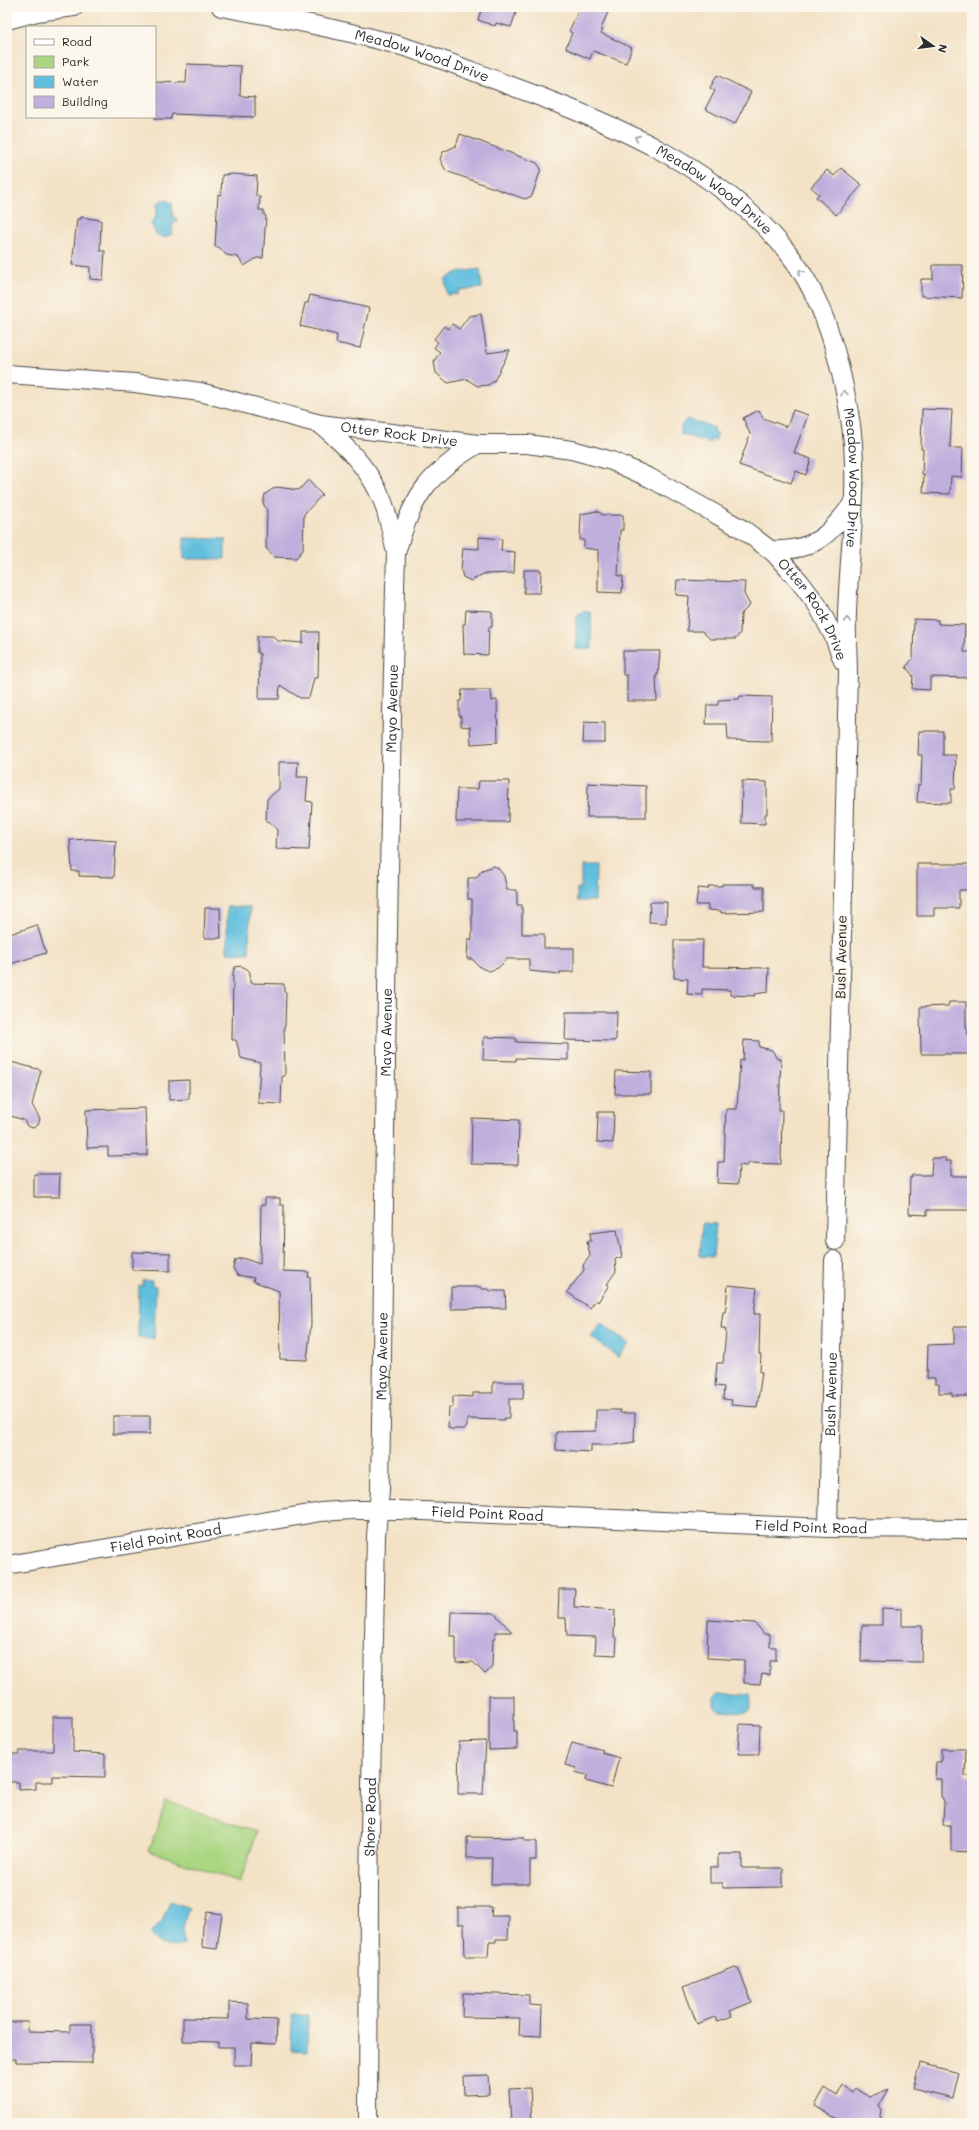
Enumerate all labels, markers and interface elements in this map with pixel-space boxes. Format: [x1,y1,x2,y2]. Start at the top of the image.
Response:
street label: Meadow Wood Drive [353,24,492,86]
legend [26,26,156,118]
north arrow [913,26,953,66]
text: Road [62,33,92,49]
text: N [935,43,951,54]
text: Park [62,53,89,69]
text: Water [62,73,99,89]
text: Building [62,93,108,109]
one-way arrow [633,135,641,143]
street label: Meadow Wood Drive [653,140,777,238]
one-way arrow [798,269,805,276]
one-way arrow [841,390,849,396]
street label: Meadow Wood Drive [839,406,864,549]
street label: Otter Rock Drive [340,417,459,450]
street label: Otter Rock Drive [774,554,852,663]
one-way arrow [843,617,851,623]
street label: Mayo Avenue [381,664,402,753]
street label: Bush Avenue [830,915,851,999]
street label: Mayo Avenue [376,988,396,1077]
street label: Mayo Avenue [371,1312,392,1401]
street label: Bush Avenue [820,1352,841,1436]
street label: Field Point Road [431,1501,544,1525]
street label: Field Point Road [755,1515,867,1537]
street label: Field Point Road [109,1519,223,1556]
street label: Shore Road [360,1777,380,1857]

